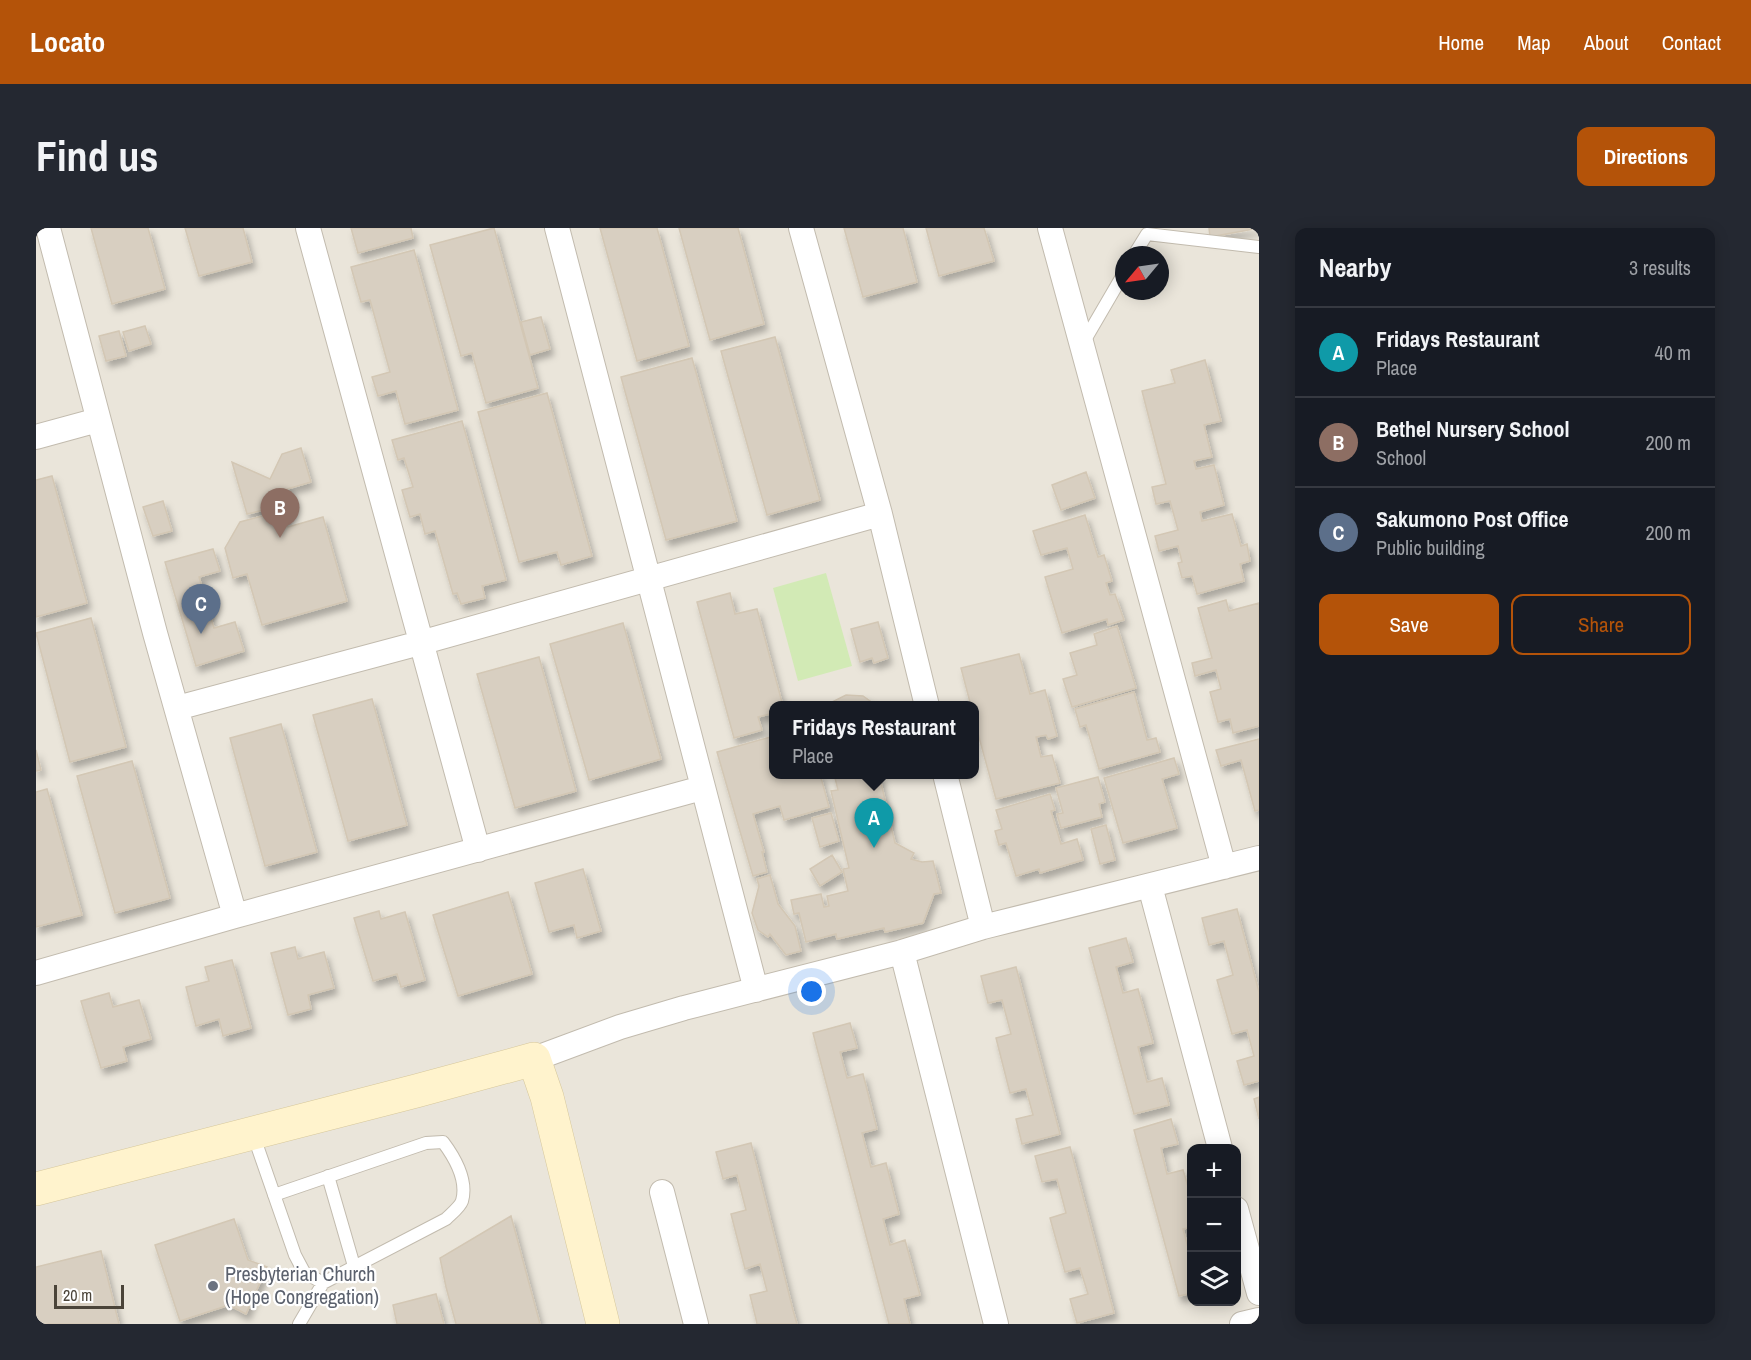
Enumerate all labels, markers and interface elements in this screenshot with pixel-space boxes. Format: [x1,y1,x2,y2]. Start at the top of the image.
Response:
text: Locato [30,23,105,61]
text: Home [1438,28,1484,57]
text: Map [1517,28,1551,57]
text: About [1584,28,1629,57]
text: Contact [1662,28,1721,57]
button: Directions [1577,127,1715,186]
text: Find us [36,128,158,184]
north arrow [1115,246,1169,300]
text: Nearby [1319,250,1391,285]
text: 3 results [1629,254,1691,281]
text: Fridays Restaurant [1376,324,1539,354]
text: A [1333,339,1344,366]
text: 40 m [1655,339,1691,366]
text: Place [1376,354,1417,381]
text: Bethel Nursery School [1376,414,1570,444]
text: B [1333,429,1344,456]
text: 200 m [1645,429,1691,456]
text: School [1376,444,1426,471]
pin: B [260,488,300,538]
text: Sakumono Post Office [1376,504,1568,534]
text: C [1333,519,1344,546]
text: 200 m [1645,519,1691,546]
text: Public building [1376,534,1485,561]
pin: C [182,584,220,634]
button: Save [1319,594,1499,655]
button: Share [1511,594,1691,655]
popup [769,701,979,779]
text: Fridays Restaurant [792,712,956,742]
text: Place [792,742,833,769]
pin: A [854,798,894,848]
your location [797,977,826,1006]
map controls [1187,1144,1241,1306]
button: + [1187,1144,1241,1198]
button: − [1187,1198,1241,1252]
button: layers [1187,1252,1241,1306]
place label: Presbyterian Church (Hope Congregation) [225,1260,379,1310]
marker: Presbyterian Church (Hope Congregation) [206,1279,220,1293]
scale bar [54,1282,124,1310]
text: 20 m [63,1284,92,1306]

